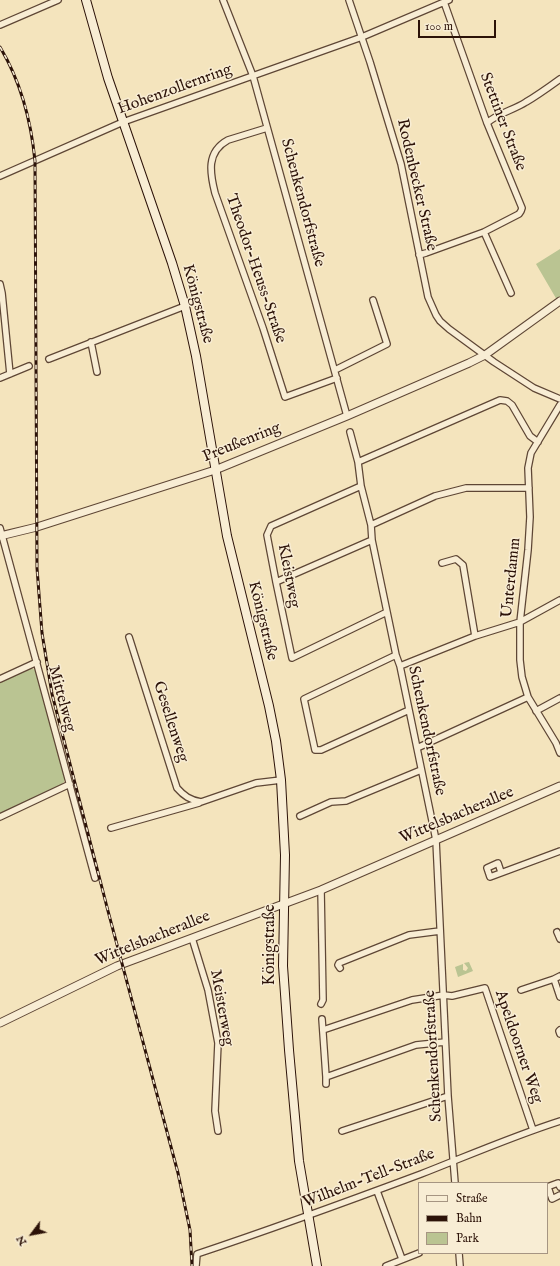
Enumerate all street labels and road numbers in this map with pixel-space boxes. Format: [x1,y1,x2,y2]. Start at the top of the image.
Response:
street label: Hohenzollernring [115,60,235,120]
street label: Stettiner Straße [474,70,530,174]
street label: Rodenbecker Straße [391,117,441,253]
street label: Schenkendorfstraße [276,137,328,269]
street label: Theodor-Heuss-Straße [220,192,290,346]
street label: Königstraße [177,262,217,346]
street label: Preußenring [200,419,284,467]
street label: Unterdamm [498,537,526,619]
street label: Kleistweg [272,542,304,610]
street label: Königstraße [243,579,281,663]
street label: Mittelweg [43,664,79,734]
street label: Schenkendorfstraße [403,664,449,798]
street label: Gesellenweg [148,679,192,765]
street label: Wittelsbacherallee [397,783,517,849]
street label: Königstraße [261,904,281,986]
street label: Wittelsbacherallee [93,907,213,971]
street label: Meisterweg [205,968,237,1048]
street label: Apeldoorner Weg [490,988,546,1106]
street label: Schenkendorfstraße [421,990,447,1122]
street label: Wilhelm-Tell-Straße [300,1145,438,1213]

